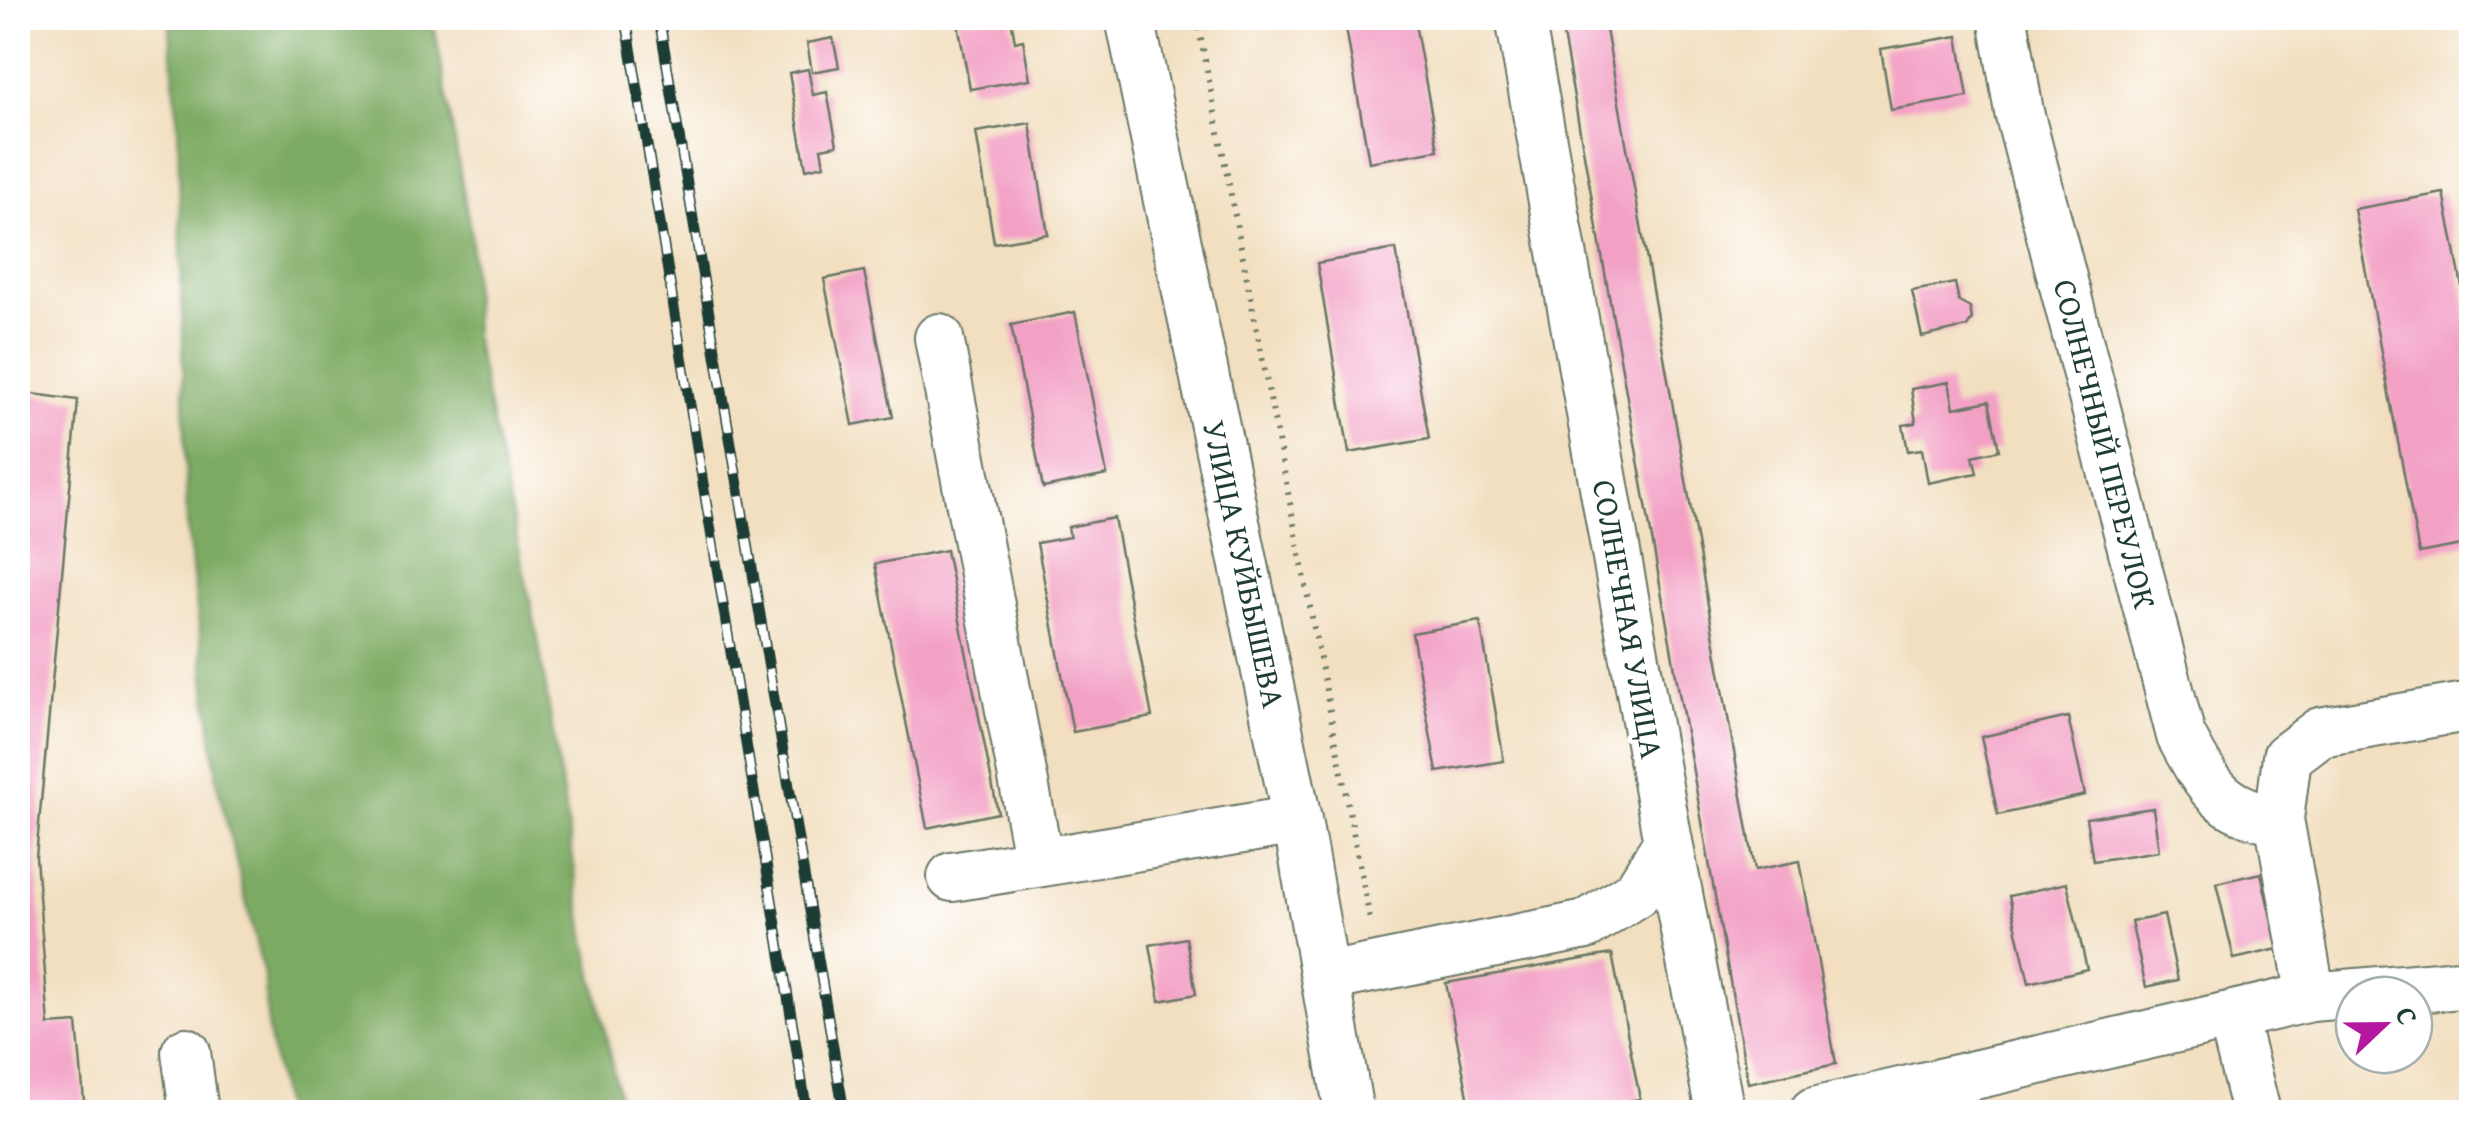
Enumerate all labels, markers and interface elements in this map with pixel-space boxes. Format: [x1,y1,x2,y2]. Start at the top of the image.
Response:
street label: СОЛНЕЧНЫЙ ПЕРЕУЛОК [2042,274,2169,614]
street label: УЛИЦА КУЙБЫШЕВА [1191,416,1298,712]
street label: СОЛНЕЧНАЯ УЛИЦА [1581,476,1676,762]
north arrow [2334,975,2434,1075]
text: С [2386,1000,2430,1030]

